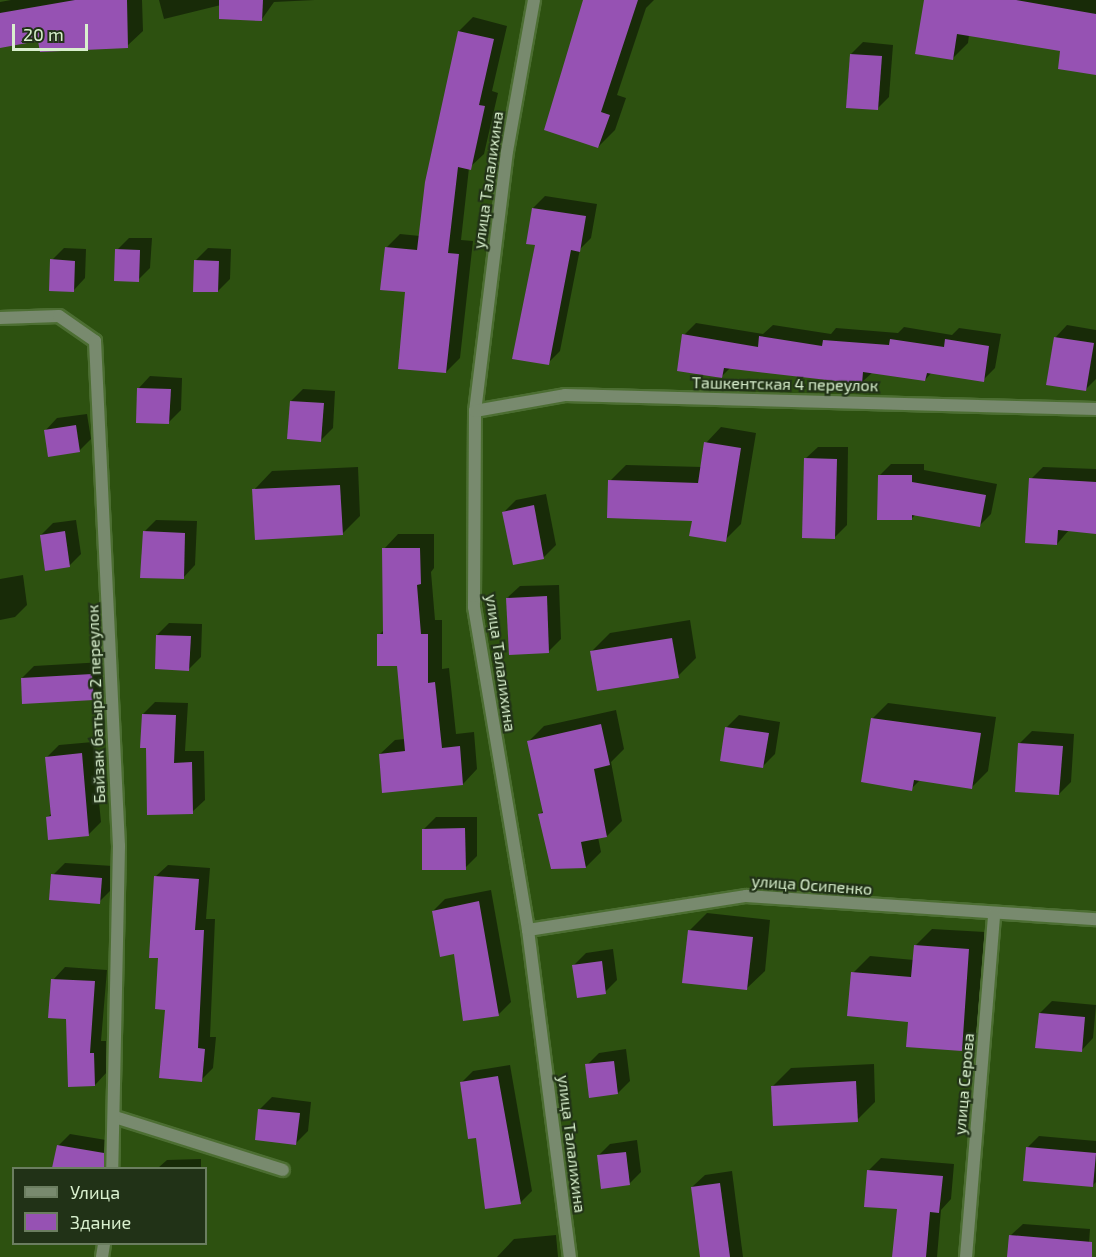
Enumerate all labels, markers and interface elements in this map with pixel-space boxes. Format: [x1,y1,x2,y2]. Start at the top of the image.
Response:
scale bar [15,12,92,50]
text: 20 m [23,23,64,45]
street label: улица Талалихина [469,110,507,250]
street label: Ташкентская 4 переулок [692,373,878,395]
street label: улица Талалихина [482,593,520,733]
street label: Байзак батыра 2 переулок [83,604,109,804]
street label: улица Осипенко [751,871,873,899]
street label: улица Серова [950,1032,978,1136]
street label: улица Талалихина [554,1074,590,1214]
legend [12,1167,207,1245]
text: Улица [70,1181,120,1203]
text: Здание [70,1211,131,1233]

